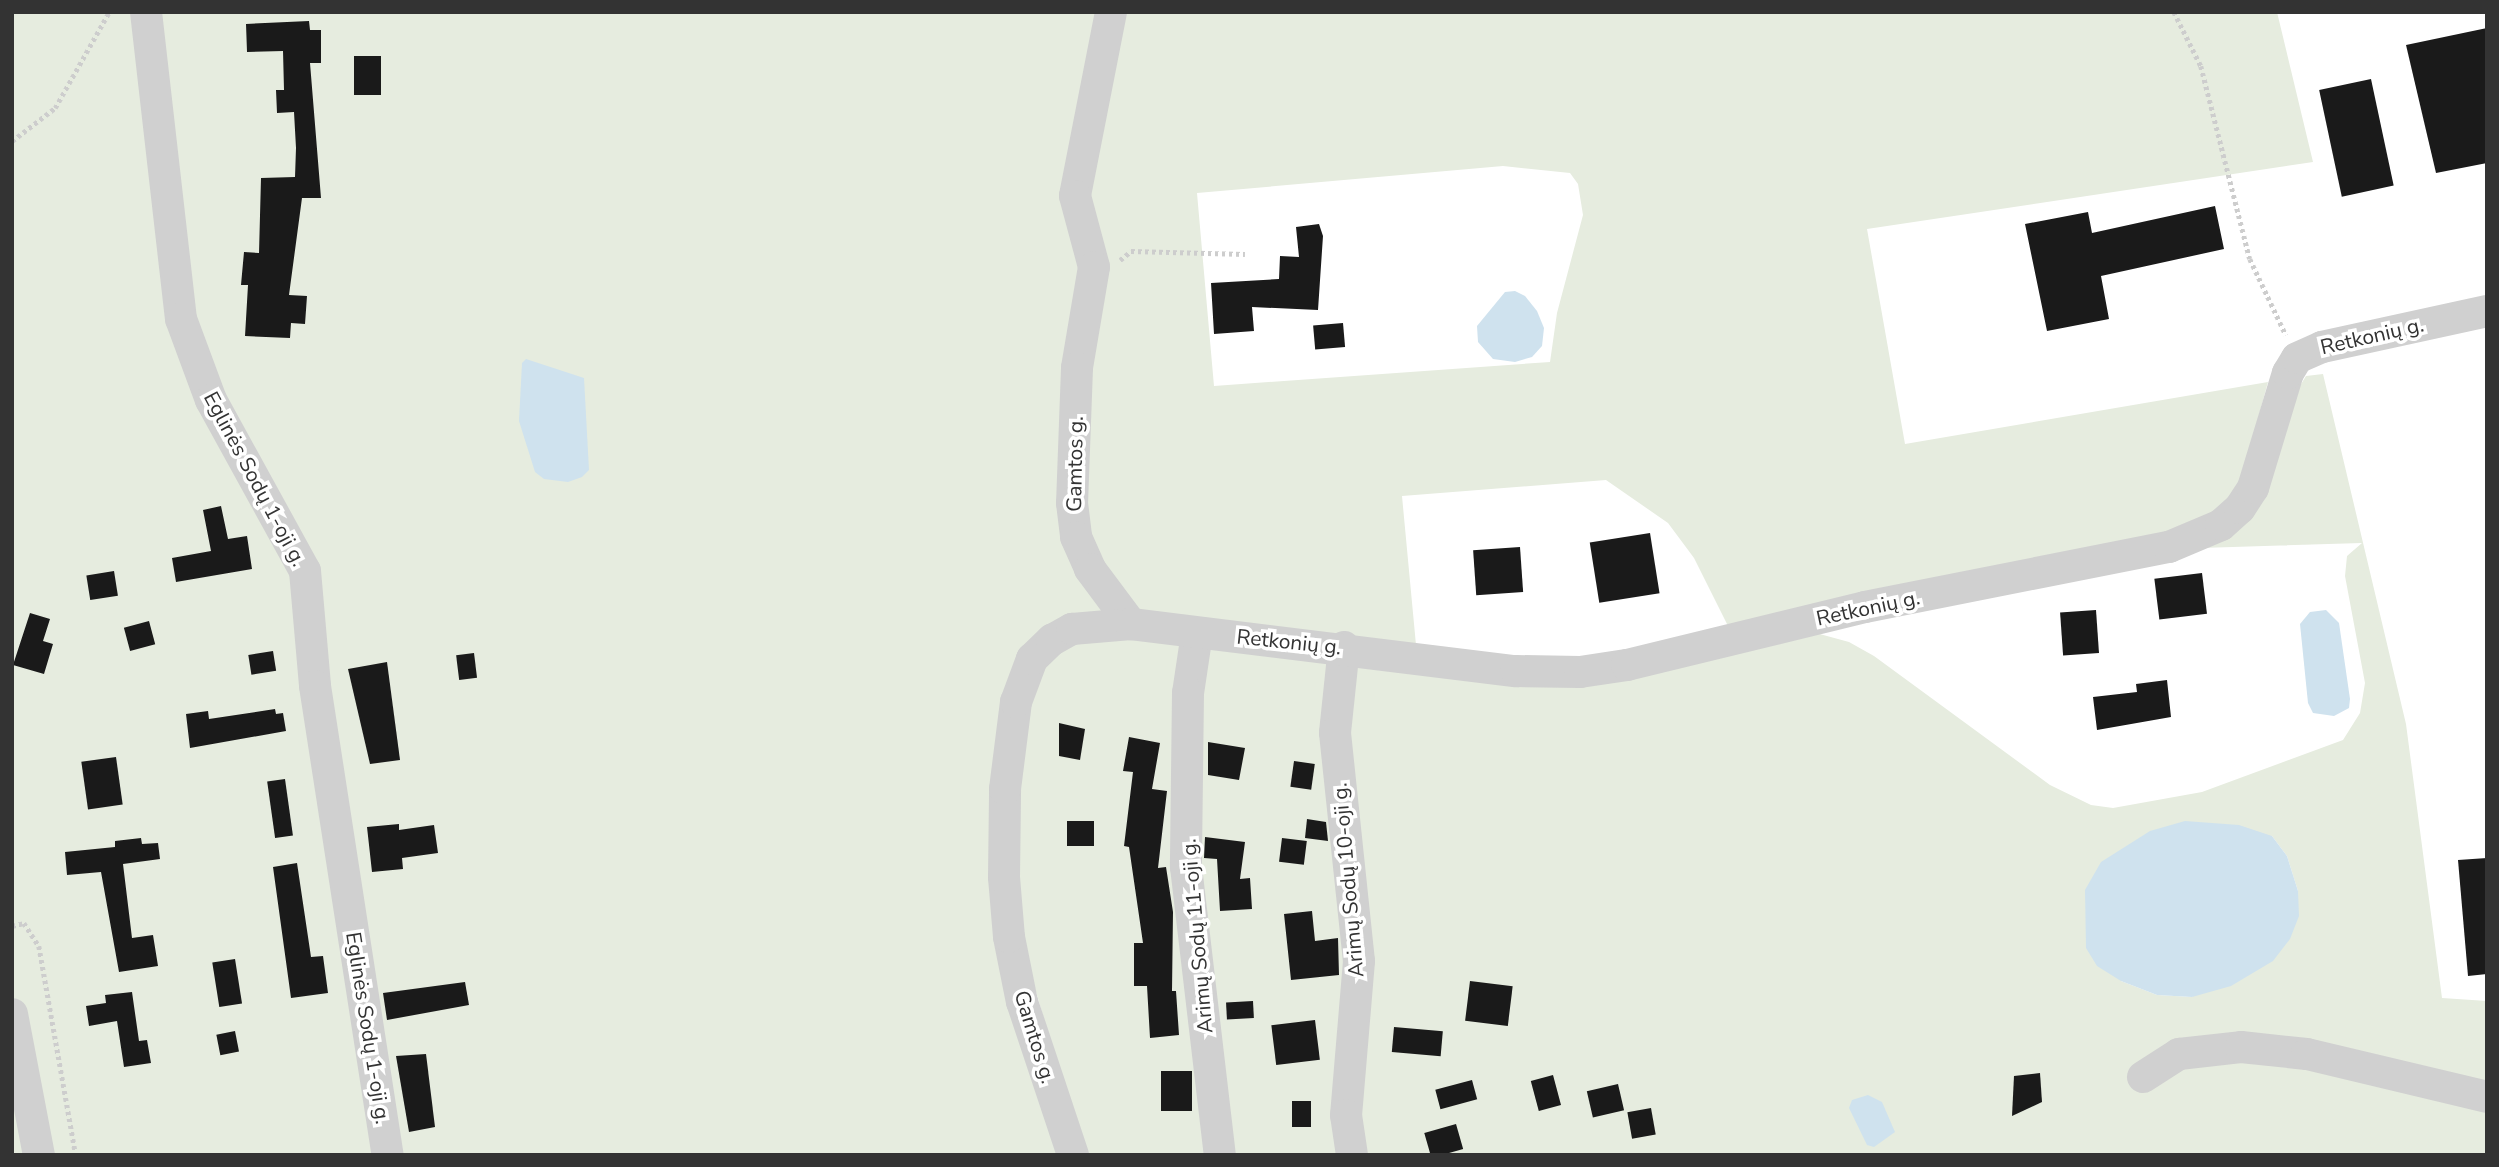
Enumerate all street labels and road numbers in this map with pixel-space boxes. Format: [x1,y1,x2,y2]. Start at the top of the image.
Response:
street label: Retkonių g. [2318,312,2426,360]
street label: Eglinės Sodų 1-oji g. [198,387,312,571]
street label: Gamtos g. [1062,416,1088,512]
street label: Retkonių g. [1814,585,1922,631]
street label: Retkonių g. [1235,624,1343,660]
street label: Arimų Sodų 10-oji g. [1327,782,1369,978]
street label: Arimų Sodų 11-oji g. [1176,838,1218,1034]
street label: Eglinės Sodų 1-oji g. [340,930,396,1126]
street label: Gamtos g. [1009,987,1061,1087]

